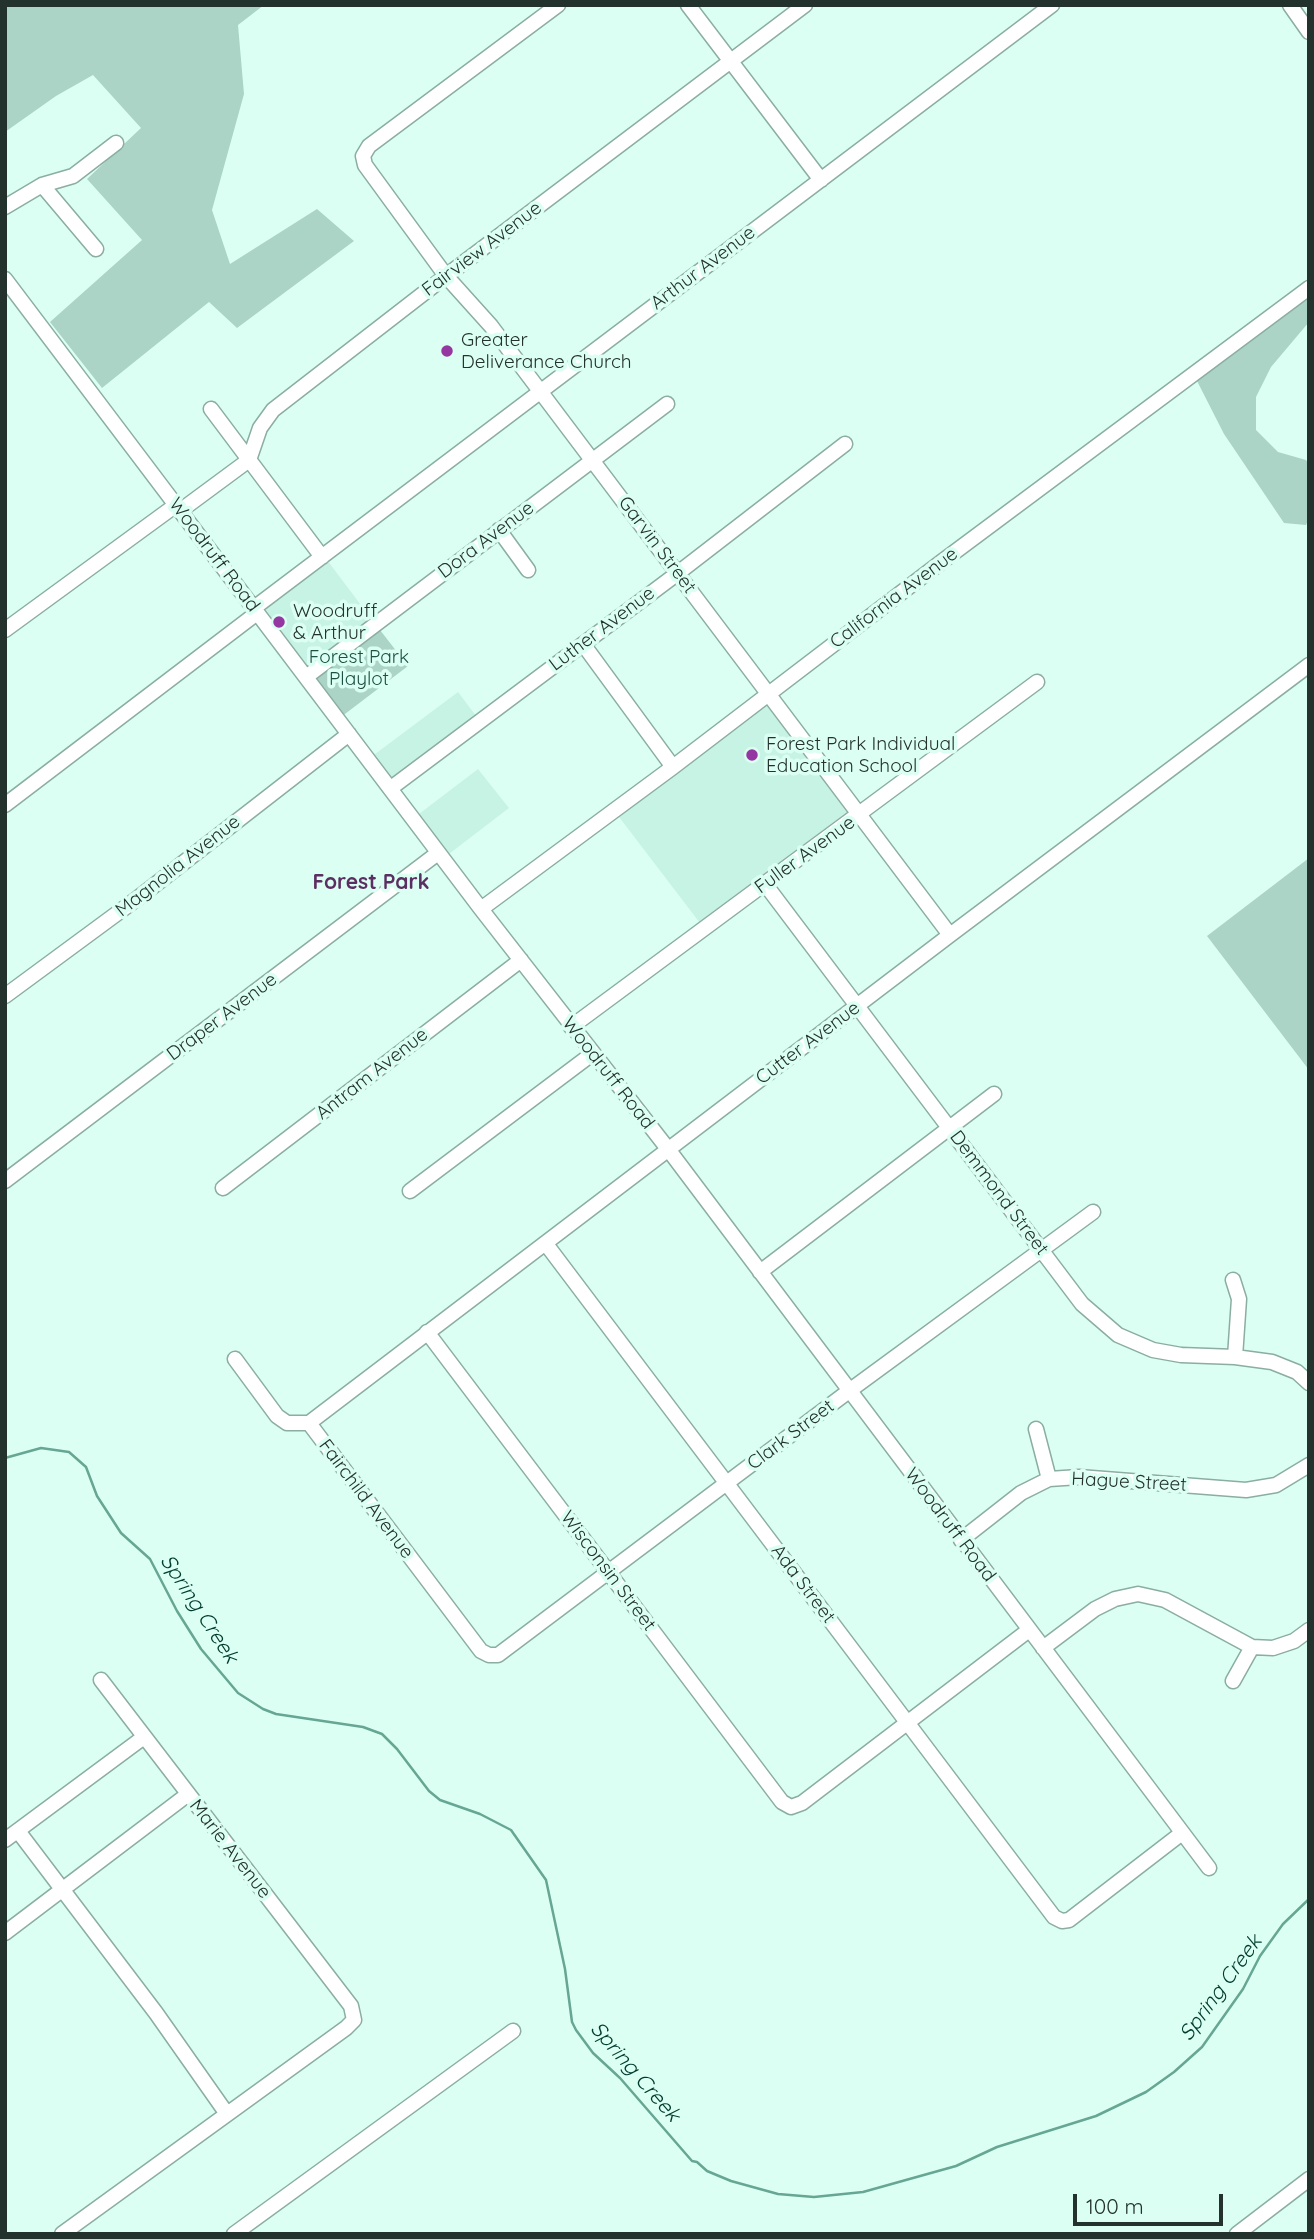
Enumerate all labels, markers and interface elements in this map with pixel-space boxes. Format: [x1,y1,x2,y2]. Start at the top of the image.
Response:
street label: Fairview Avenue [418,197,546,301]
street label: Arthur Avenue [646,221,760,315]
place label: Greater Deliverance Church [461,329,632,373]
marker: Greater Deliverance Church [439,343,455,359]
street label: Garvin Street [613,492,701,598]
street label: Woodruff Road [164,494,264,616]
street label: Dora Avenue [434,497,538,583]
street label: California Avenue [826,543,962,653]
street label: Luther Avenue [545,582,659,676]
place label: Woodruff & Arthur [293,600,377,644]
marker: Woodruff & Arthur [271,614,287,630]
park label: Forest Park Playlot [309,646,409,690]
place label: Forest Park Individual Education School [766,733,955,777]
marker: Forest Park Individual Education School [744,747,760,763]
street label: Magnolia Avenue [111,810,245,922]
street label: Fuller Avenue [751,811,859,899]
district label: Forest Park [312,870,430,896]
street label: Draper Avenue [162,968,282,1066]
street label: Cutter Avenue [752,997,864,1089]
street label: Woodruff Road [557,1012,659,1134]
street label: Antram Avenue [311,1023,433,1125]
street label: Demmond Street [945,1126,1053,1260]
street label: Clark Street [743,1395,839,1475]
street label: Fairchild Avenue [314,1435,418,1563]
street label: Woodruff Road [900,1464,1000,1586]
street label: Hague Street [1071,1468,1187,1496]
street label: Wisconsin Street [555,1506,661,1636]
street label: Ada Street [766,1540,840,1628]
water label: Spring Creek [155,1550,243,1668]
street label: Marie Avenue [184,1795,276,1903]
water label: Spring Creek [1174,1930,1268,2046]
water label: Spring Creek [585,2017,685,2127]
scale bar [1076,2180,1226,2224]
text: 100 m [1086,2193,1144,2219]

